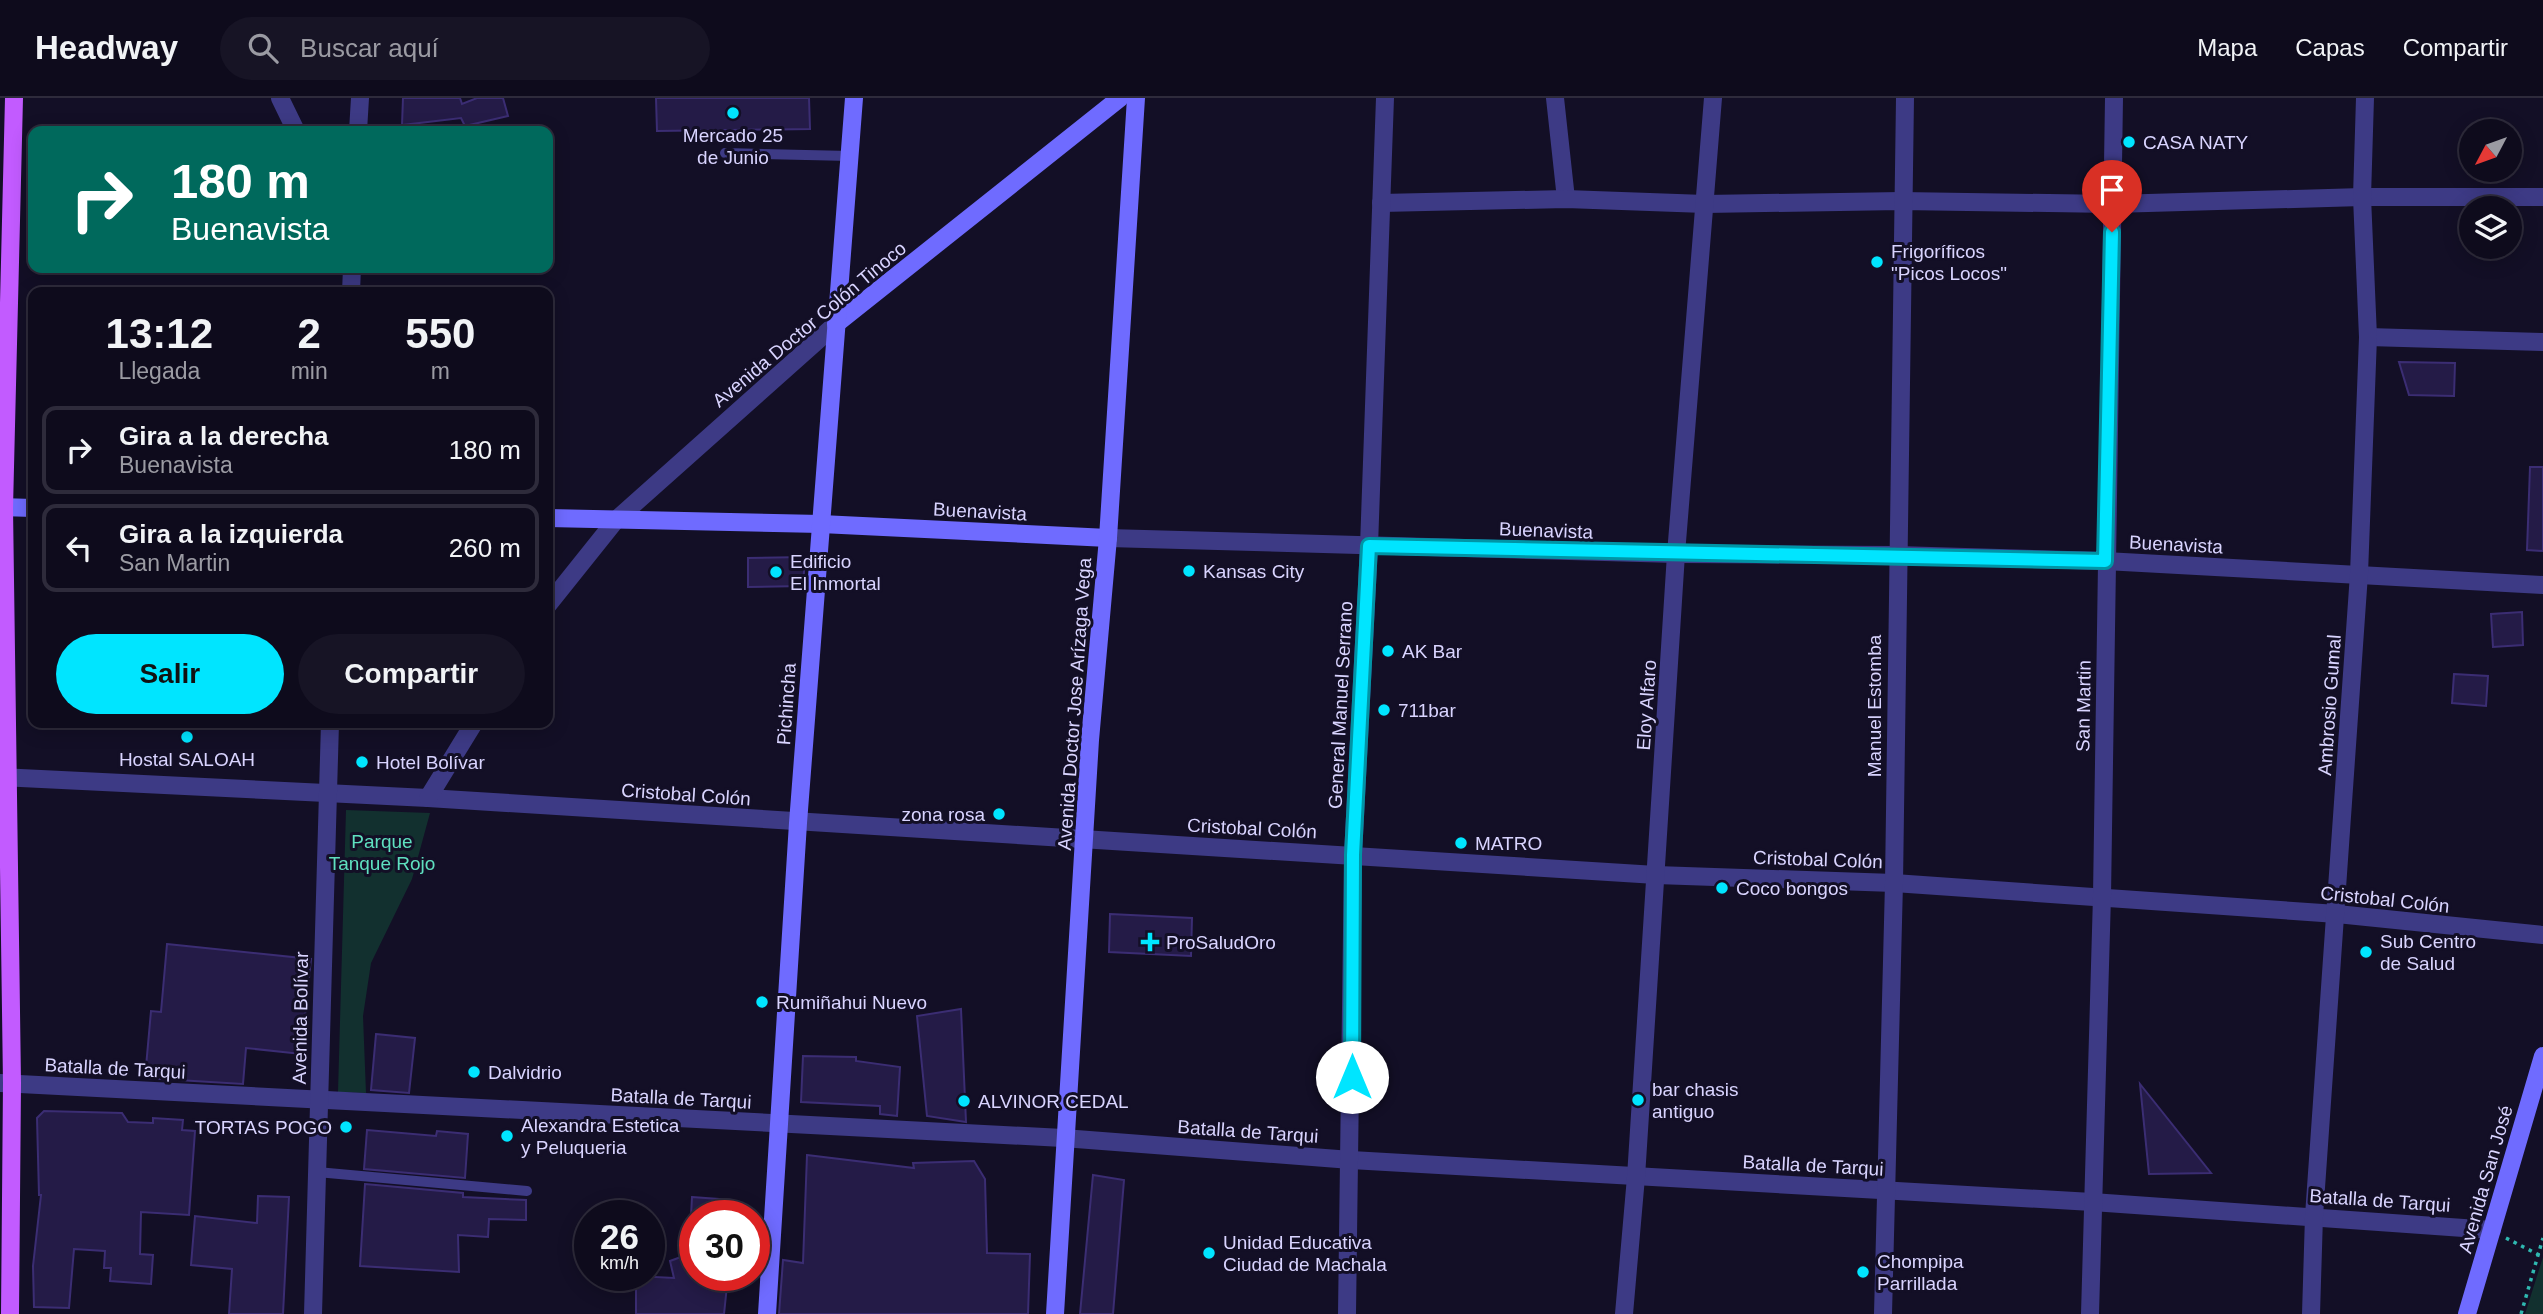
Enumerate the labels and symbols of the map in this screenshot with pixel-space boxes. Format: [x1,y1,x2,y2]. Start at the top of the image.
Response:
marker: Mercado 25 de Junio [725,105,741,121]
north arrow [2459,119,2522,182]
place label: Mercado 25 de Junio [683,125,783,168]
place label: CASA NATY [2143,132,2249,153]
marker: CASA NATY [2121,134,2137,150]
pin [2082,160,2142,232]
street label: Avenida Doctor Colón Tinoco [708,237,910,411]
place label: Frigoríficos "Picos Locos" [1891,241,2007,284]
marker: Frigoríficos "Picos Locos" [1869,254,1885,270]
street label: Buenavista [932,499,1028,524]
street label: Buenavista [1499,518,1594,543]
street label: Buenavista [2128,532,2224,557]
place label: Edificio El Inmortal [790,551,881,594]
street label: Avenida Doctor Jose Arízaga Vega [1054,557,1095,851]
place label: Kansas City [1203,561,1305,582]
marker: Kansas City [1181,563,1197,579]
marker: Edificio El Inmortal [768,564,784,580]
street label: General Manuel Serrano [1325,601,1356,809]
street label: Manuel Estomba [1864,634,1885,777]
street label: Ambrosio Gumal [2314,634,2345,776]
place label: AK Bar [1402,641,1463,662]
marker: AK Bar [1380,643,1396,659]
street label: Eloy Alfaro [1633,659,1660,751]
street label: San Martin [2072,660,2095,752]
street label: Pichincha [773,662,800,746]
place label: 711bar [1398,700,1456,721]
marker: 711bar [1376,702,1392,718]
marker: Hostal SALOAH [179,729,195,745]
place label: Hostal SALOAH [119,749,255,770]
place label: Hotel Bolívar [376,752,485,773]
marker: Hotel Bolívar [354,754,370,770]
street label: Cristobal Colón [620,779,751,810]
place label: zona rosa [902,804,985,825]
marker: zona rosa [991,806,1007,822]
street label: Cristobal Colón [1187,815,1317,842]
park label: Parque Tanque Rojo [329,831,435,874]
place label: MATRO [1475,833,1542,854]
marker: MATRO [1453,835,1469,851]
street label: Cristobal Colón [1753,847,1883,872]
place label: Coco bongos [1736,878,1848,899]
marker: Coco bongos [1714,880,1730,896]
street label: Cristobal Colón [2319,882,2451,917]
place label: Sub Centro de Salud [2380,931,2476,974]
marker: ProSaludOro [1140,932,1160,952]
place label: ProSaludOro [1166,932,1276,953]
marker: Sub Centro de Salud [2358,944,2374,960]
street label: Avenida Bolívar [289,951,312,1085]
place label: Rumiñahui Nuevo [776,992,927,1013]
marker: Rumiñahui Nuevo [754,994,770,1010]
position arrow [1315,1040,1389,1114]
street label: Batalla de Tarqui [44,1054,186,1083]
place label: Dalvidrio [488,1062,562,1083]
marker: Dalvidrio [466,1064,482,1080]
place label: bar chasis antiguo [1652,1079,1739,1122]
street label: Batalla de Tarqui [610,1084,752,1113]
place label: ALVINOR CEDAL [978,1091,1129,1112]
marker: bar chasis antiguo [1630,1092,1646,1108]
marker: ALVINOR CEDAL [956,1093,972,1109]
street label: Avenida San José [2454,1103,2517,1255]
place label: Alexandra Estetica y Peluqueria [521,1115,680,1158]
street label: Batalla de Tarqui [1177,1116,1319,1147]
place label: TORTAS POGO [195,1117,332,1138]
marker: TORTAS POGO [338,1119,354,1135]
marker: Alexandra Estetica y Peluqueria [499,1128,515,1144]
street label: Batalla de Tarqui [1742,1151,1884,1180]
street label: Batalla de Tarqui [2309,1185,2451,1216]
speed limit sign: 30 [679,1200,770,1291]
place label: Unidad Educativa Ciudad de Machala [1223,1232,1387,1275]
marker: Unidad Educativa Ciudad de Machala [1201,1245,1217,1261]
place label: Chompipa Parrillada [1877,1251,1964,1294]
marker: Chompipa Parrillada [1855,1264,1871,1280]

